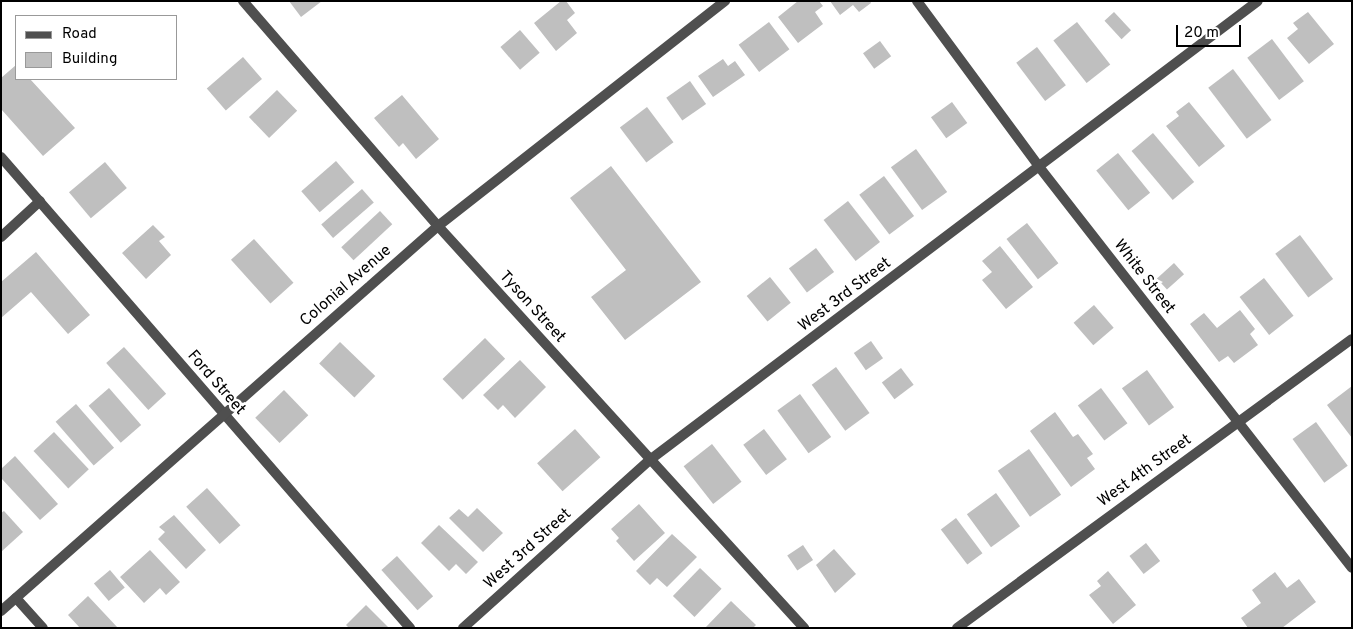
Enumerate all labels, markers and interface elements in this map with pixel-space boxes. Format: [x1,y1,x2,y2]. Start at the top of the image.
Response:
legend [15,15,178,80]
scale bar [1178,15,1243,47]
text: 20 m [1184,24,1219,43]
text: Road [62,25,97,44]
text: Building [62,50,117,69]
street label: White Street [1109,236,1179,318]
street label: Colonial Avenue [296,241,396,331]
street label: West 3rd Street [795,254,895,336]
street label: Tyson Street [495,267,569,347]
street label: Ford Street [183,347,249,419]
street label: West 4th Street [1094,431,1196,511]
street label: West 3rd Street [480,505,576,593]

